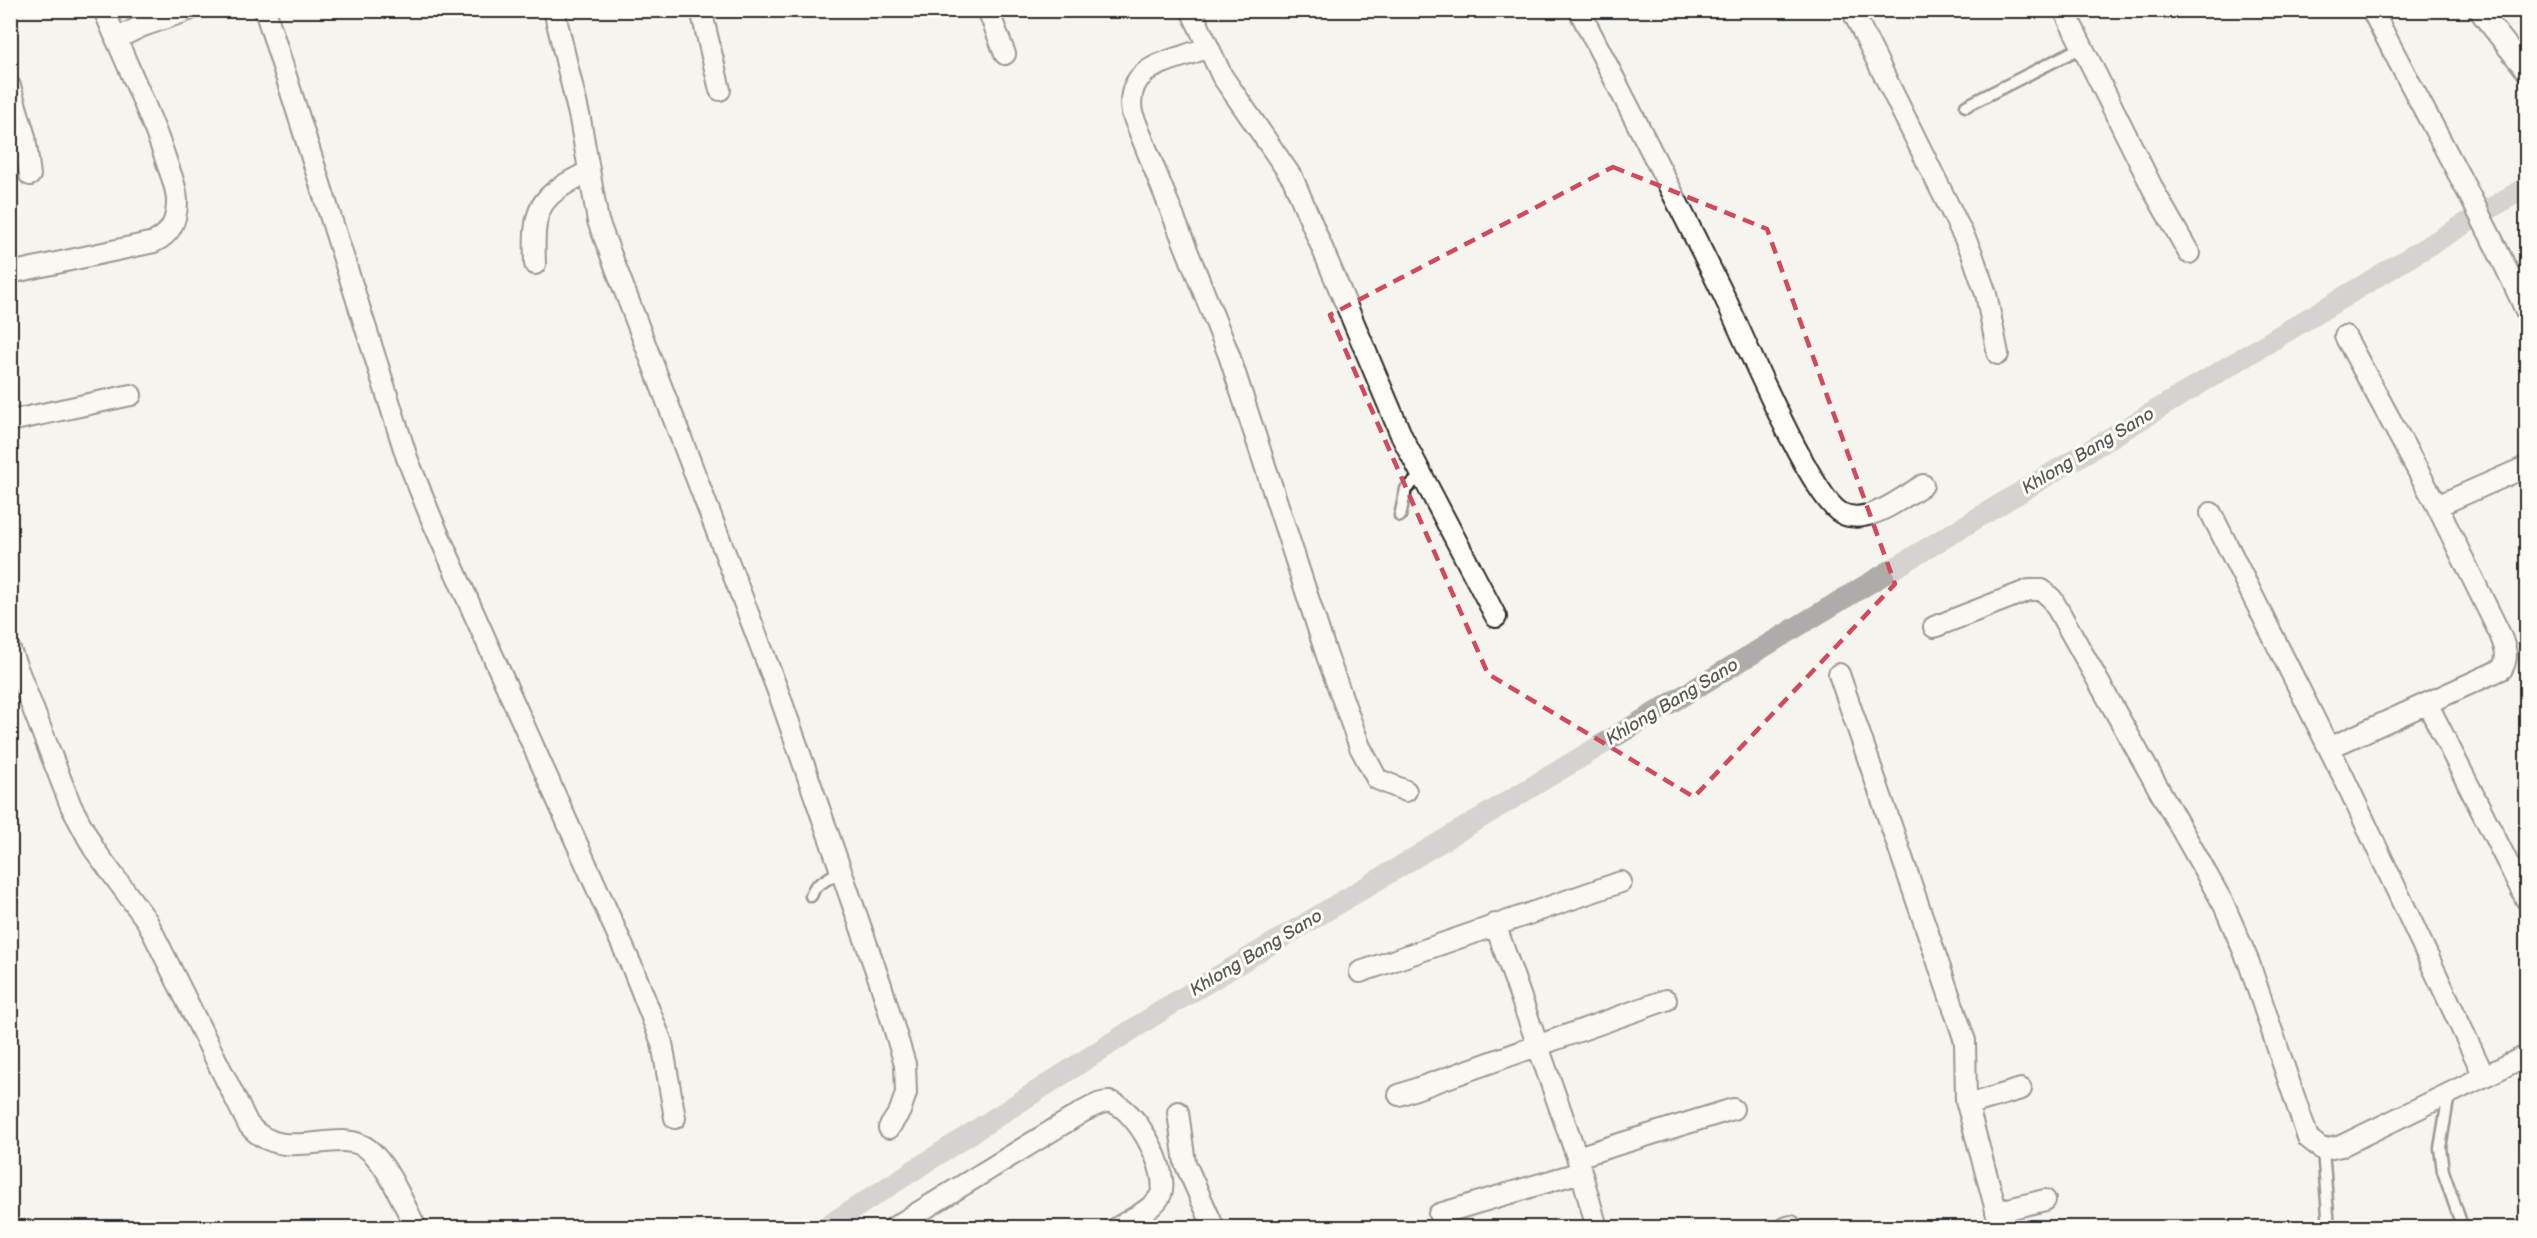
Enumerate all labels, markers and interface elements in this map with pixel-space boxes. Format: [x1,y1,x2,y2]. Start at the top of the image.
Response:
water label: Khlong Bang Sano [2018,403,2158,499]
water label: Khlong Bang Sano [1602,654,1742,750]
water label: Khlong Bang Sano [1186,905,1326,1001]

